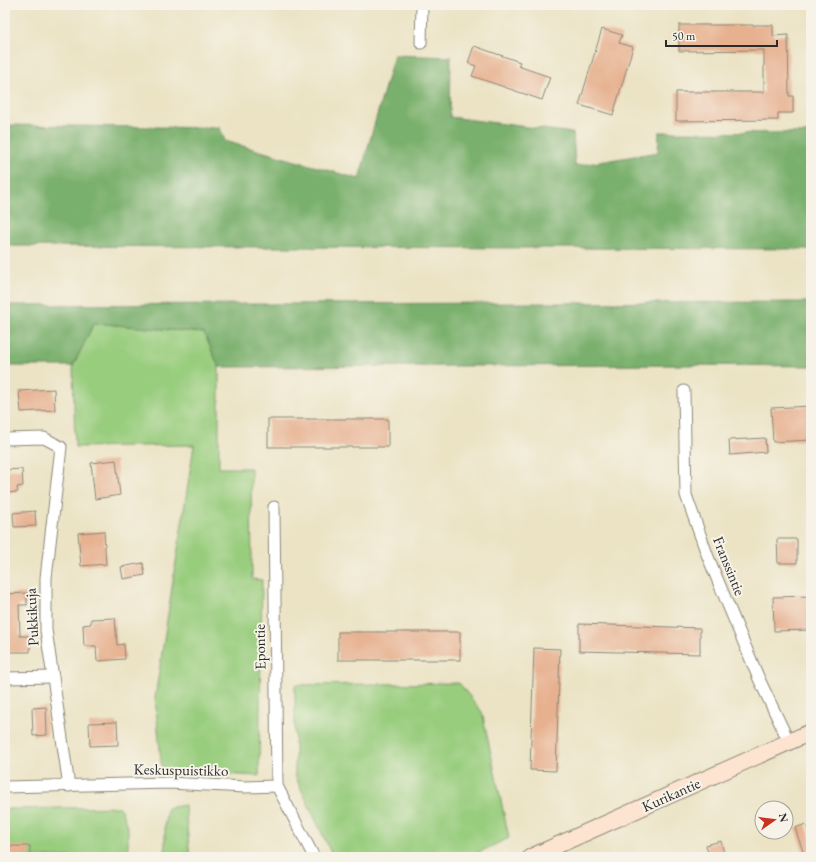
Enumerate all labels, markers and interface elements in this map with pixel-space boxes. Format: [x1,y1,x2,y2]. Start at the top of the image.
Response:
scale bar [666,22,777,48]
text: 50 m [672,28,696,44]
street label: Franssintie [709,533,750,598]
street label: Pukkikuja [20,587,43,647]
street label: Epontie [250,624,269,670]
street label: Keskuspuistikko [133,759,229,780]
street label: Kurikantie [639,773,703,816]
north arrow [754,800,794,840]
text: N [776,812,792,824]

